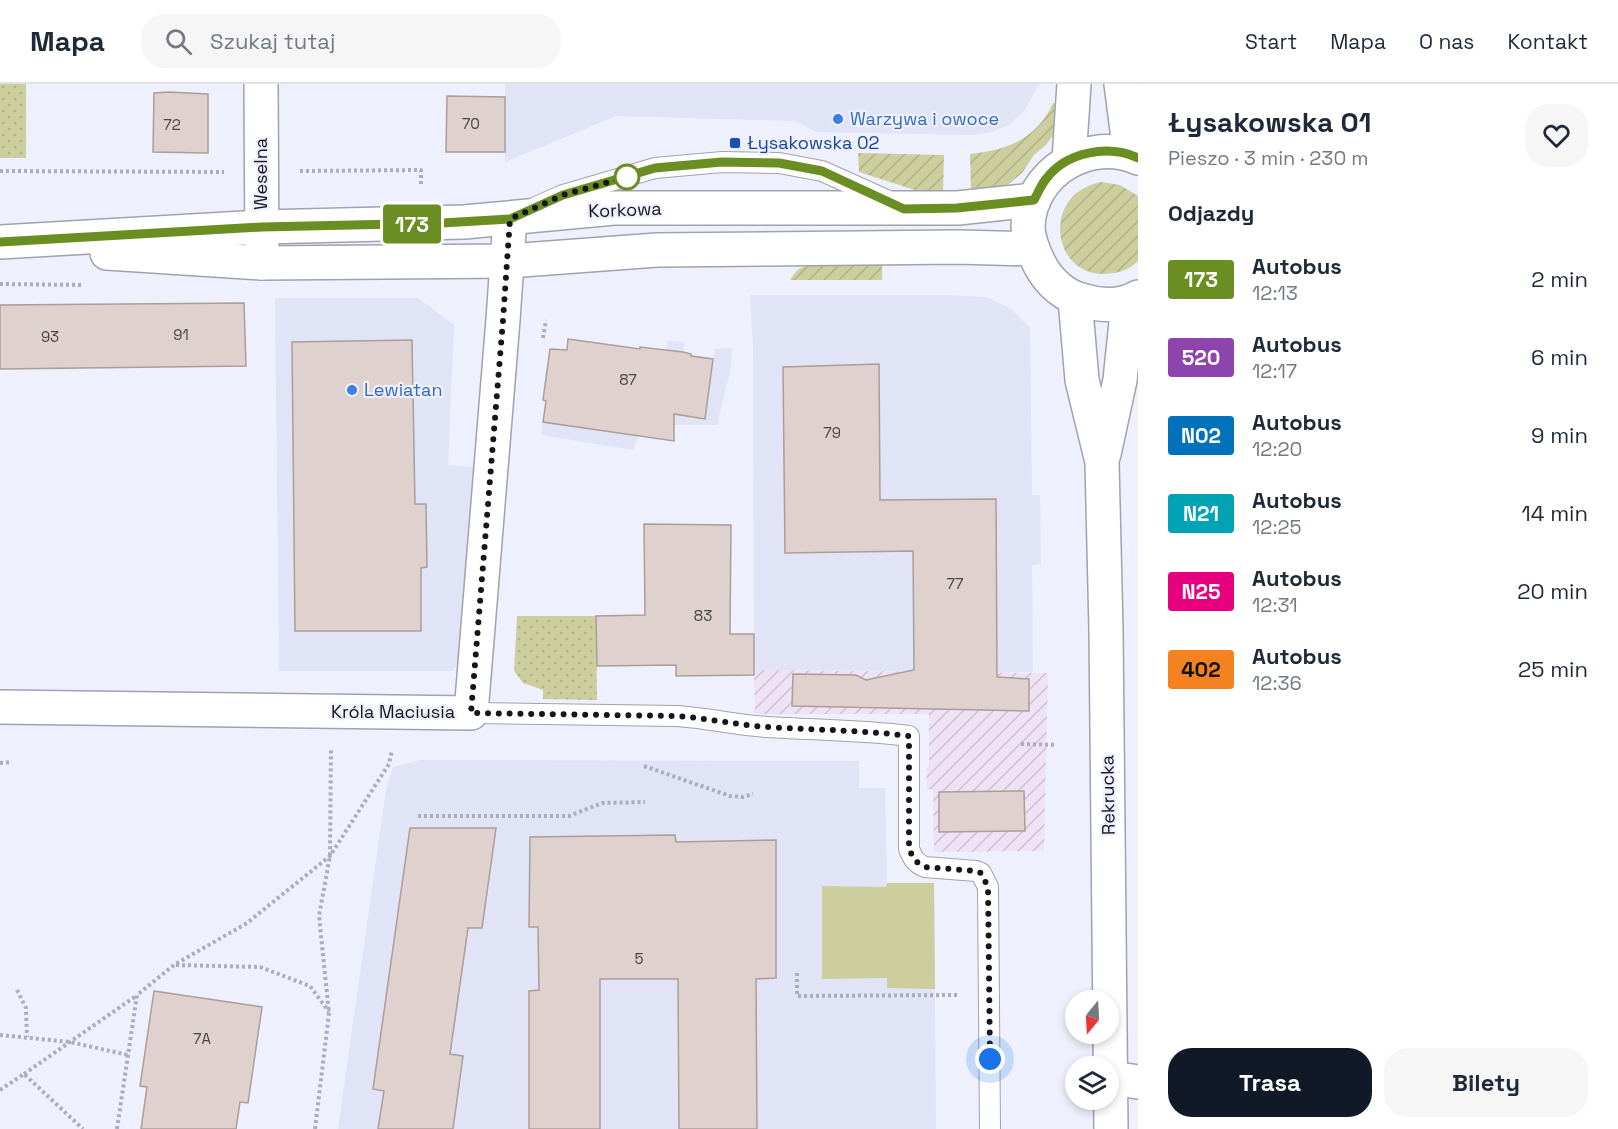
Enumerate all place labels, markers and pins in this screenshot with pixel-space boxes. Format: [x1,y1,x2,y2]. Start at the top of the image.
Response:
place label: Warzywa i owoce [850,107,999,130]
marker: Warzywa i owoce [831,112,845,126]
place label: Łysakowska 02 [747,131,879,154]
marker: Łysakowska 02 [728,136,742,150]
unlabelled marker [614,164,640,190]
place label: Lewiatan [364,378,442,401]
marker: Lewiatan [345,383,359,397]

